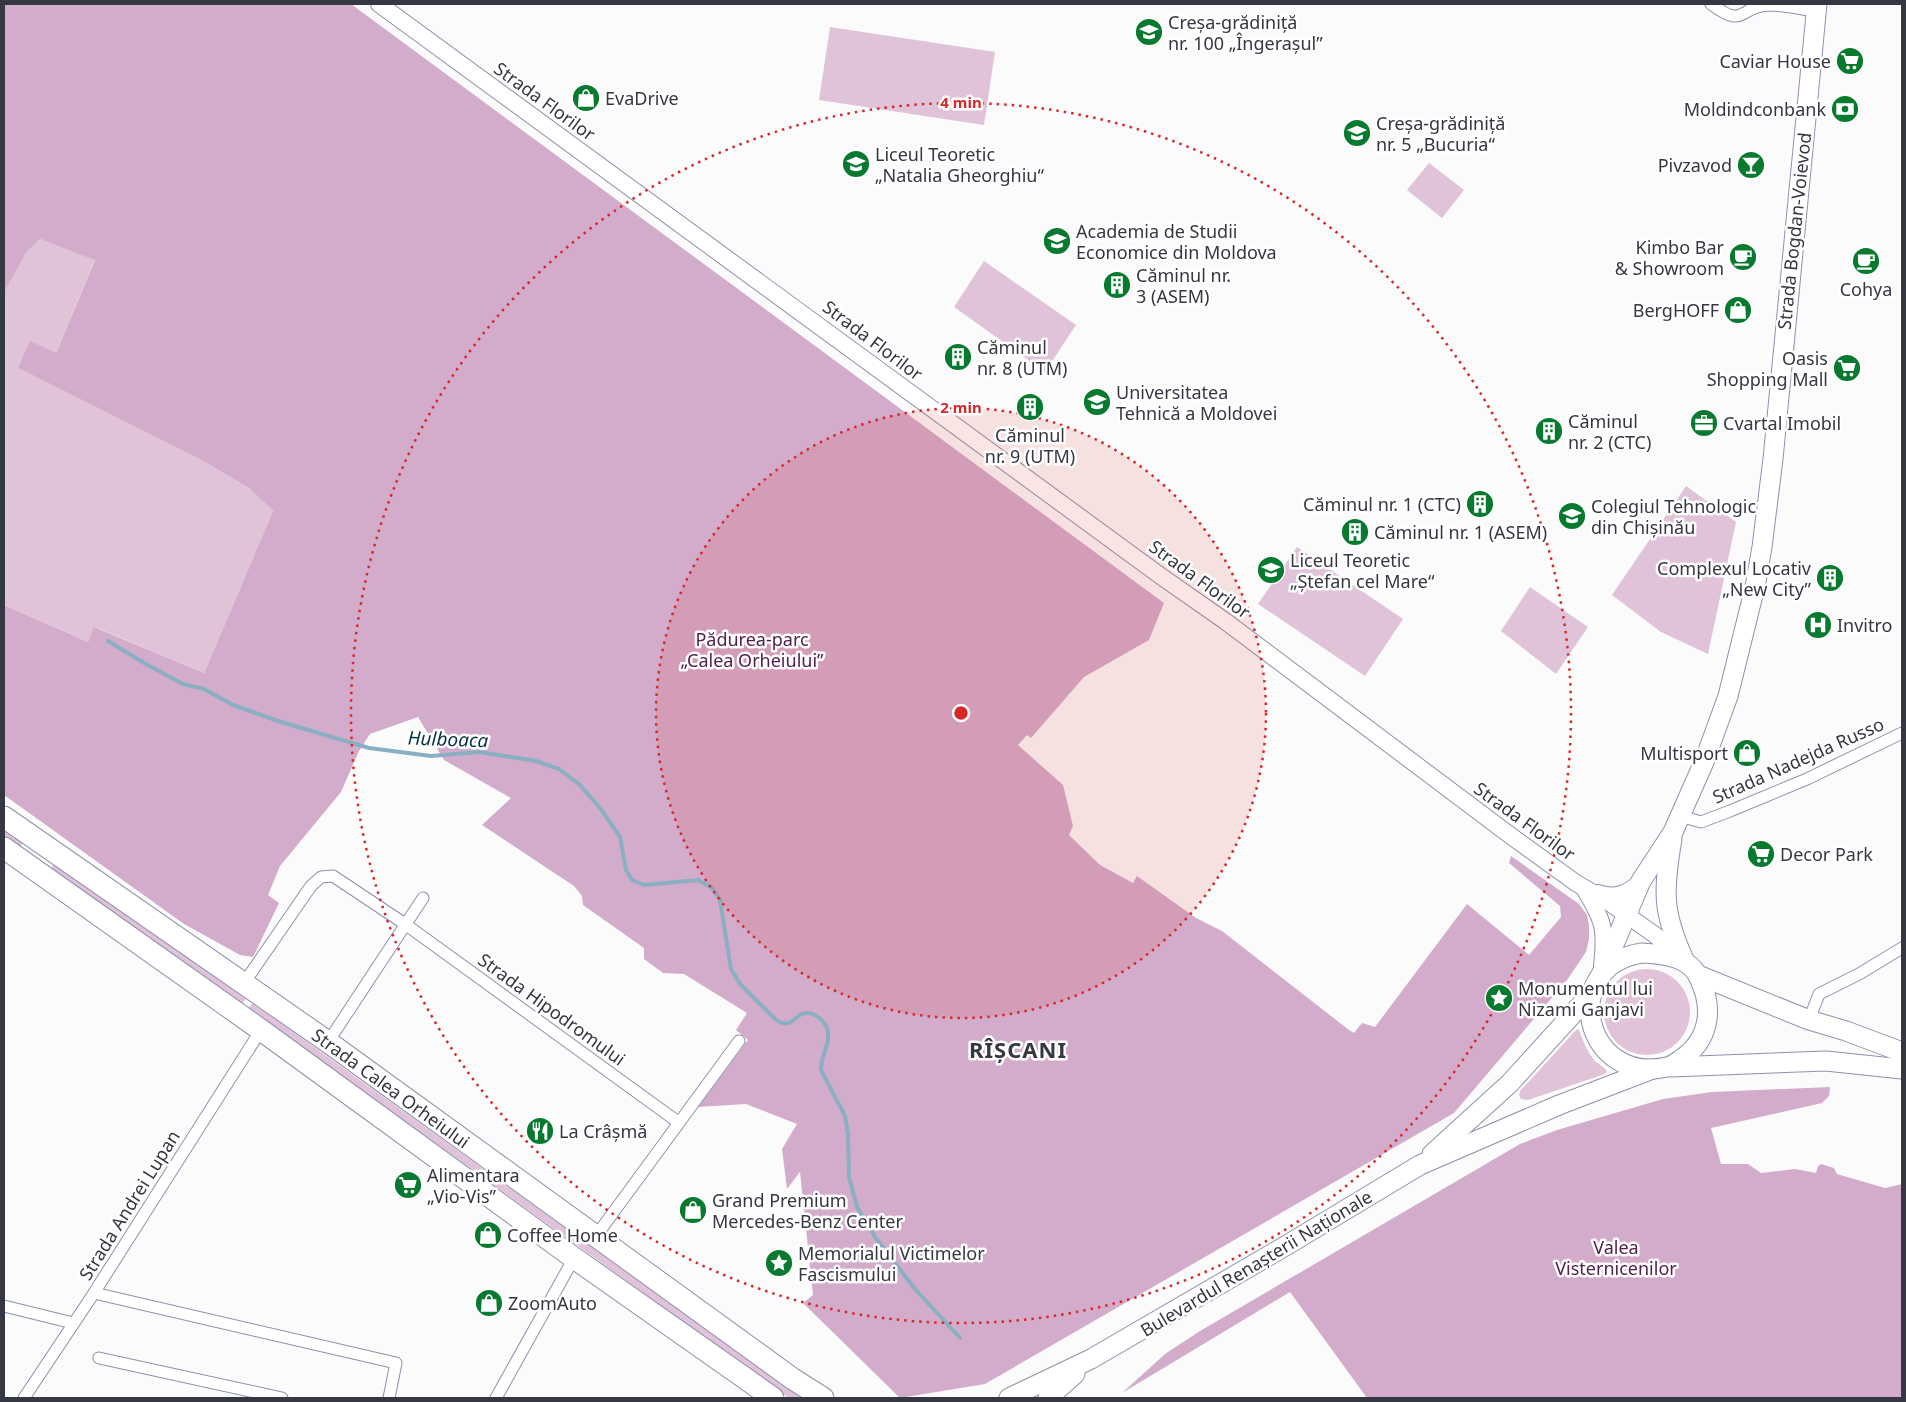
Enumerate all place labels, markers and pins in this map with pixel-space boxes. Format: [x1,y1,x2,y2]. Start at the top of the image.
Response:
place label: Creșa-grădiniță nr. 100 „Îngerașul” [1168,10,1323,55]
school or university icon: Creșa-grădiniță nr. 100 „Îngerașul” [1134,17,1164,47]
supermarket icon: Caviar House [1835,46,1865,76]
place label: Caviar House [1719,49,1831,73]
shop icon: EvaDrive [571,83,601,113]
place label: EvaDrive [605,86,679,110]
bank icon: Moldindconbank [1830,94,1860,124]
place label: Moldindconbank [1684,97,1826,121]
place label: Creșa-grădiniță nr. 5 „Bucuria“ [1376,111,1505,156]
school or university icon: Creșa-grădiniță nr. 5 „Bucuria“ [1342,118,1372,148]
place label: Liceul Teoretic „Natalia Gheorghiu“ [875,142,1044,187]
school or university icon: Liceul Teoretic „Natalia Gheorghiu“ [841,149,871,179]
bar icon: Pivzavod [1736,150,1766,180]
place label: Pivzavod [1658,153,1732,177]
place label: Academia de Studii Economice din Moldova [1076,219,1277,264]
school or university icon: Academia de Studii Economice din Moldova [1042,226,1072,256]
place label: Kimbo Bar & Showroom [1615,235,1725,280]
cafe icon: Kimbo Bar & Showroom [1728,242,1758,272]
cafe icon: Cohya [1851,246,1881,276]
place label: Căminul nr. 3 (ASEM) [1136,263,1231,308]
building icon: Căminul nr. 3 (ASEM) [1102,270,1132,300]
place label: Cohya [1840,277,1892,301]
shop icon: BergHOFF [1723,295,1753,325]
place label: BergHOFF [1633,298,1719,322]
place label: Căminul nr. 8 (UTM) [977,335,1067,380]
building icon: Căminul nr. 8 (UTM) [943,342,973,372]
place label: Oasis Shopping Mall [1707,346,1828,391]
supermarket icon: Oasis Shopping Mall [1832,353,1862,383]
place label: Universitatea Tehnică a Moldovei [1116,380,1277,425]
school or university icon: Universitatea Tehnică a Moldovei [1082,387,1112,417]
building icon: Căminul nr. 9 (UTM) [1015,392,1045,422]
office icon: Cvartal Imobil [1689,408,1719,438]
place label: Căminul nr. 2 (CTC) [1568,409,1651,454]
place label: Cvartal Imobil [1723,411,1841,435]
building icon: Căminul nr. 2 (CTC) [1534,416,1564,446]
place label: Căminul nr. 9 (UTM) [985,423,1075,468]
building icon: Căminul nr. 1 (CTC) [1465,489,1495,519]
place label: Căminul nr. 1 (CTC) [1303,492,1461,516]
place label: Colegiul Tehnologic din Chișinău [1591,494,1757,539]
school or university icon: Colegiul Tehnologic din Chișinău [1557,501,1587,531]
building icon: Căminul nr. 1 (ASEM) [1340,517,1370,547]
place label: Căminul nr. 1 (ASEM) [1374,520,1547,544]
place label: Liceul Teoretic „Ștefan cel Mare“ [1290,548,1435,593]
school or university icon: Liceul Teoretic „Ștefan cel Mare“ [1256,555,1286,585]
place label: Complexul Locativ „New City” [1657,556,1812,601]
building icon: Complexul Locativ „New City” [1815,563,1845,593]
hospital icon: Invitro [1803,610,1833,640]
place label: Invitro [1837,613,1892,637]
centre of rings [952,704,970,722]
shop icon: Multisport [1732,738,1762,768]
place label: Multisport [1640,741,1729,765]
supermarket icon: Decor Park [1746,839,1776,869]
place label: Decor Park [1780,842,1873,866]
place label: Monumentul lui Nizami Ganjavi [1518,976,1653,1021]
place icon: Monumentul lui Nizami Ganjavi [1484,983,1514,1013]
restaurant icon: La Crâșmă [525,1116,555,1146]
place label: La Crâșmă [559,1119,647,1143]
place label: Alimentara „Vio-Vis” [427,1163,520,1208]
supermarket icon: Alimentara „Vio-Vis” [393,1170,423,1200]
place label: Grand Premium Mercedes-Benz Center [712,1188,903,1233]
shop icon: Grand Premium Mercedes-Benz Center [678,1195,708,1225]
shop icon: Coffee Home [473,1220,503,1250]
place label: Coffee Home [507,1223,618,1247]
place label: Memorialul Victimelor Fascismului [798,1241,985,1286]
place icon: Memorialul Victimelor Fascismului [764,1248,794,1278]
shop icon: ZoomAuto [474,1288,504,1318]
place label: ZoomAuto [508,1291,597,1315]

